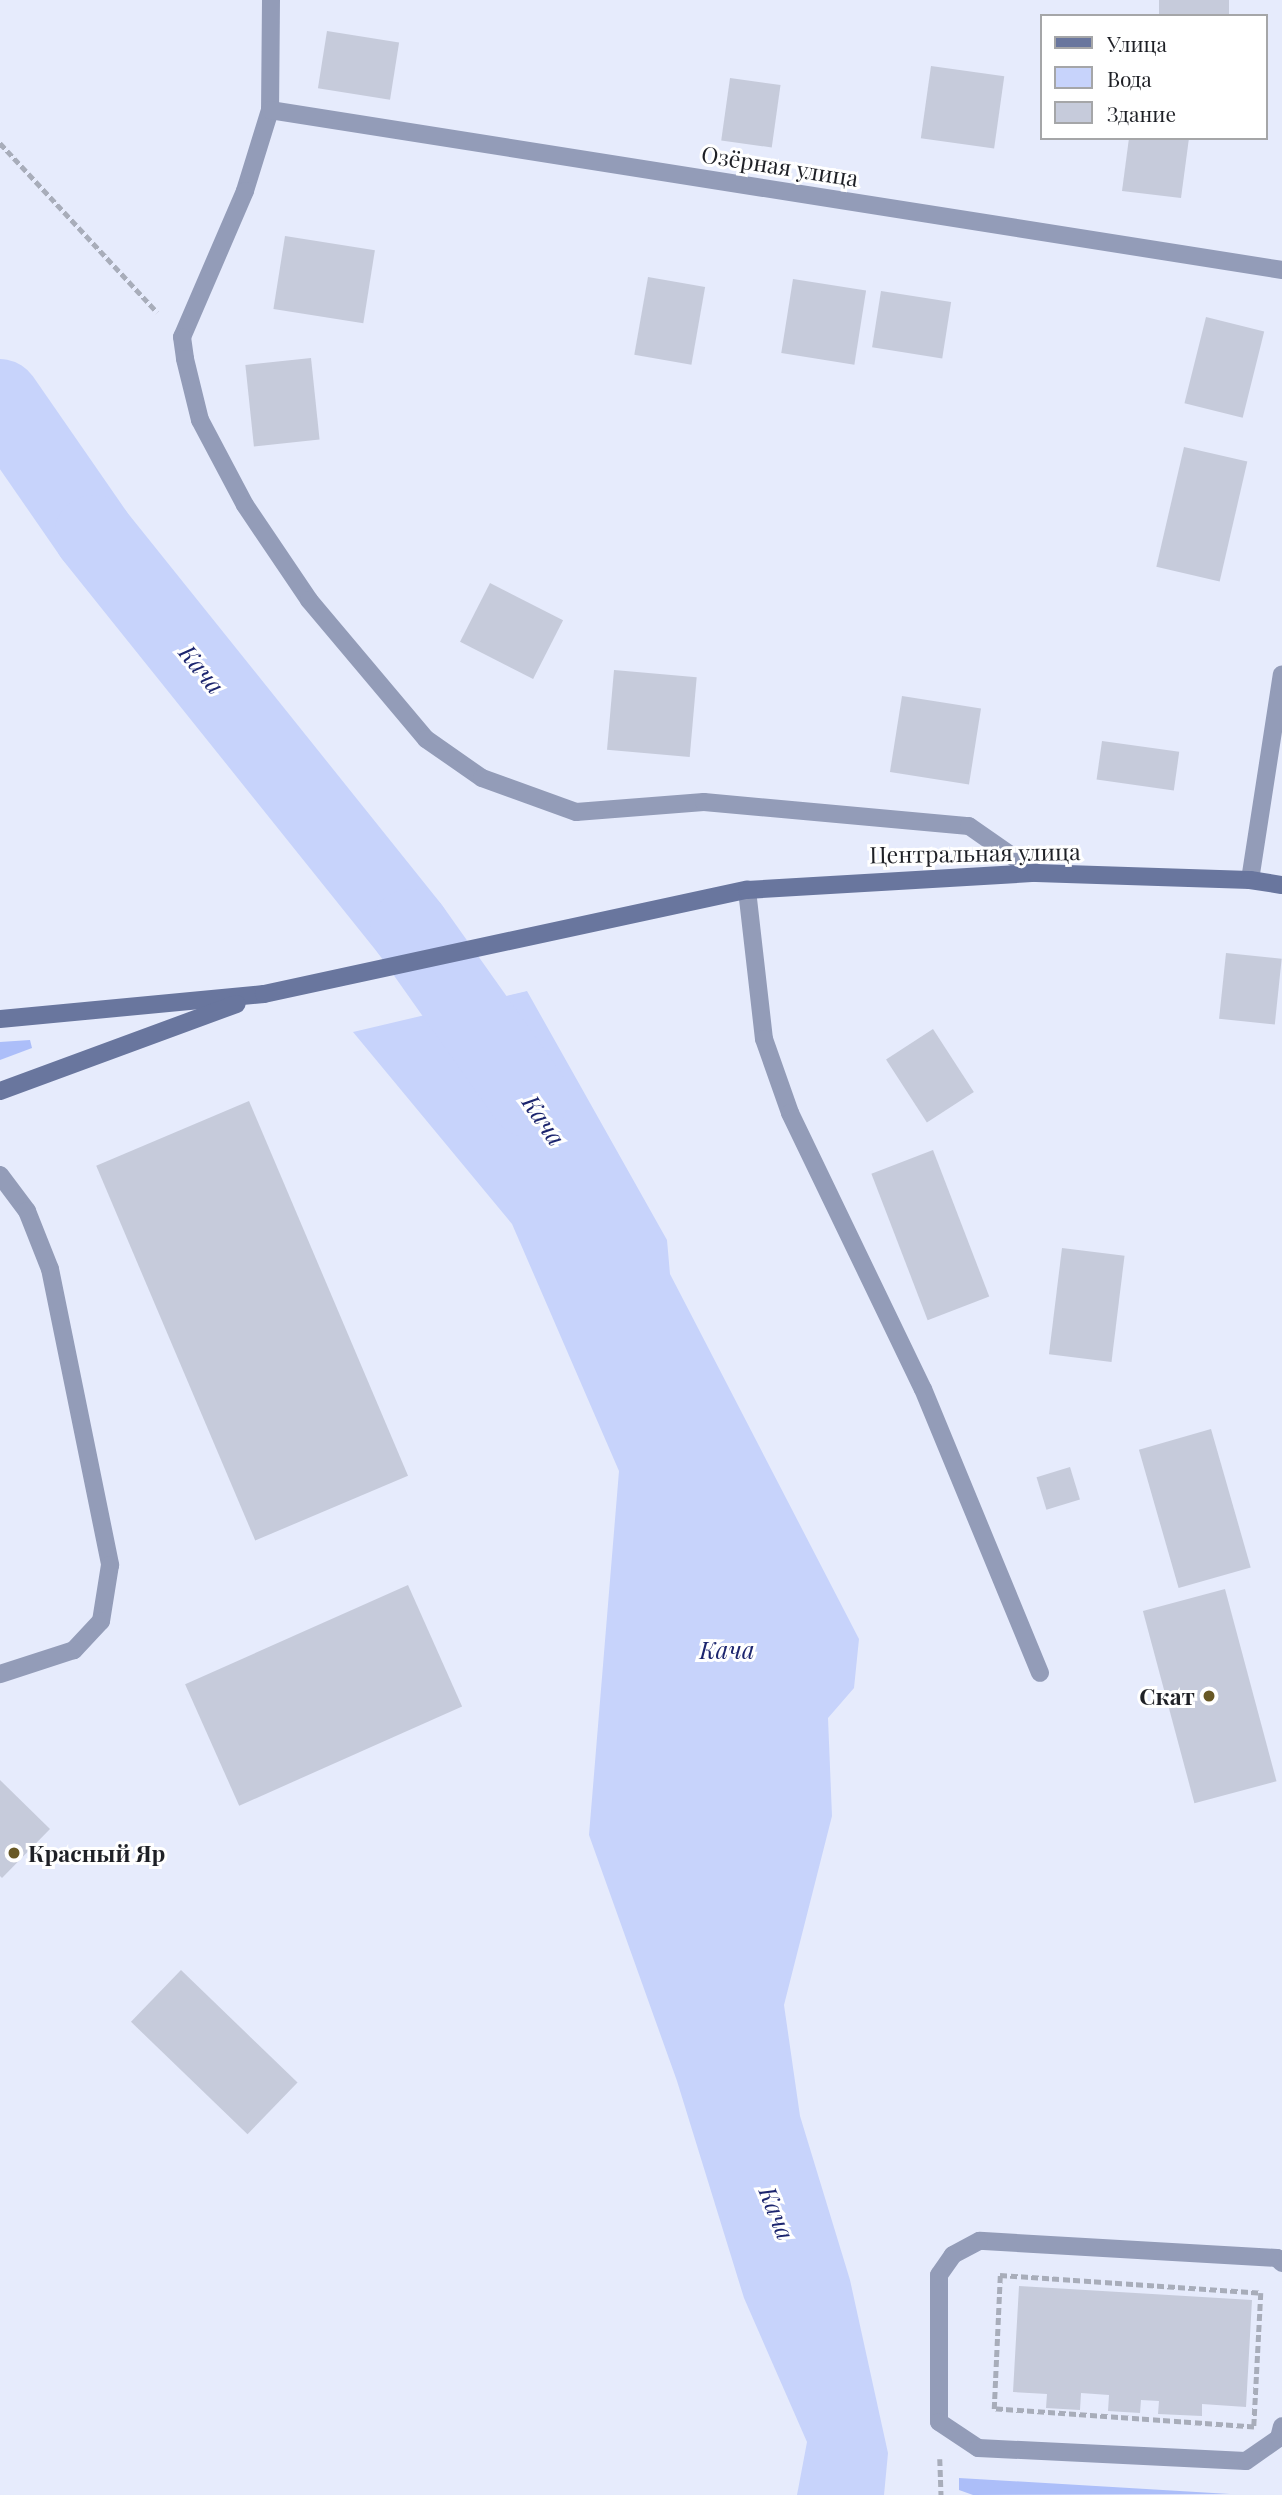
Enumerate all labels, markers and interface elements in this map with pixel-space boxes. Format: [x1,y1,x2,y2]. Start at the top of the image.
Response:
legend [1040,14,1268,140]
text: Улица [1107,29,1167,57]
text: Вода [1107,64,1152,92]
text: Здание [1107,99,1176,127]
street label: Озёрная улица [700,140,860,192]
water label: Кача [174,639,230,699]
street label: Центральная улица [869,837,1081,869]
water label: Кача [517,1089,571,1151]
water label: Кача [700,1636,754,1664]
place label: Скат [1139,1682,1195,1710]
marker: Скат [1201,1688,1217,1704]
place label: Красный Яр [28,1839,165,1867]
marker: Красный Яр [6,1845,22,1861]
water label: Кача [753,2182,801,2244]

